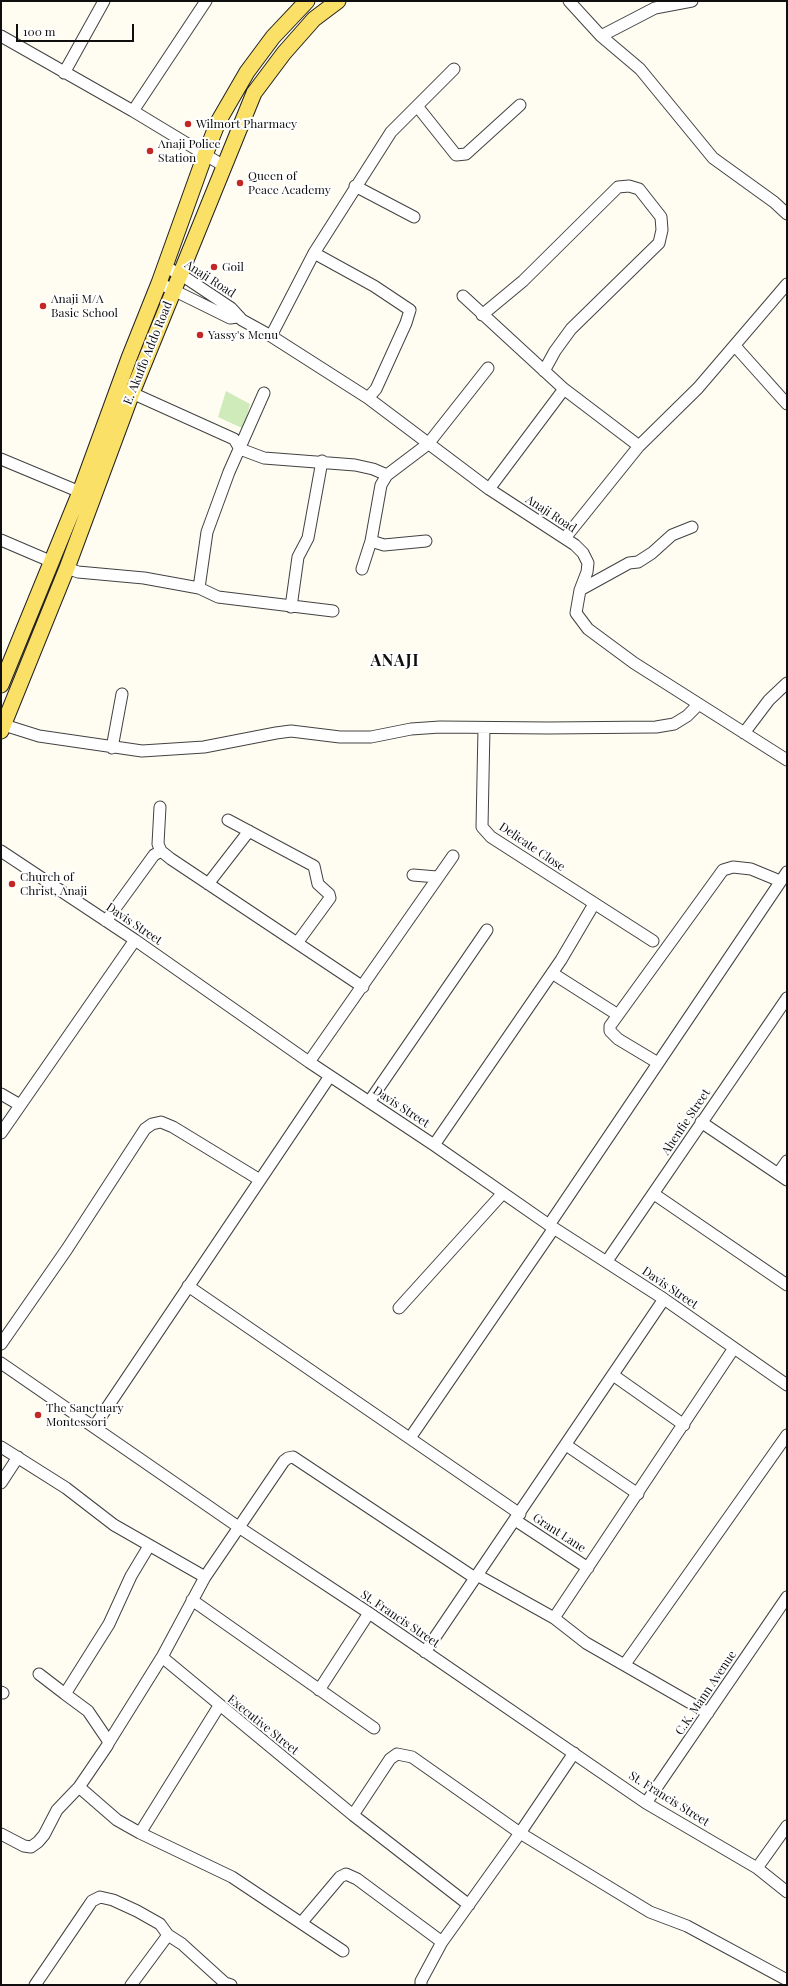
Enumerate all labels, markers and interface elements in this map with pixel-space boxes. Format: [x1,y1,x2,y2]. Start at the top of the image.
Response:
scale bar [18,16,136,42]
text: 100 m [23,23,55,39]
place label: Wilmort Pharmacy [196,117,297,131]
marker: Wilmort Pharmacy [183,119,193,129]
place label: Anaji Police Station [158,137,221,165]
marker: Anaji Police Station [145,146,155,156]
place label: Queen of Peace Academy [248,169,331,197]
marker: Queen of Peace Academy [235,178,245,188]
street label: Anaji Road [182,257,238,301]
place label: Goil [222,260,244,274]
marker: Goil [209,262,219,272]
place label: Anaji M/A Basic School [51,292,118,320]
street label: E. Akuffo Addo Road [121,299,175,407]
marker: Anaji M/A Basic School [38,301,48,311]
place label: Yassy's Menu [208,328,278,342]
marker: Yassy's Menu [195,330,205,340]
street label: Anaji Road [523,492,579,536]
district label: ANAJI [370,651,420,671]
street label: Delicate Close [496,820,568,874]
place label: Church of Christ, Anaji [20,870,87,898]
marker: Church of Christ, Anaji [7,879,17,889]
street label: Davis Street [103,900,165,948]
street label: Davis Street [370,1083,432,1131]
street label: Ahenfie Street [659,1086,713,1158]
street label: Davis Street [639,1264,701,1312]
place label: The Sanctuary Montessori [46,1401,124,1429]
marker: The Sanctuary Montessori [33,1410,43,1420]
street label: Grant Lane [530,1511,588,1555]
street label: St. Francis Street [358,1587,442,1651]
street label: C.K. Mann Avenue [673,1648,739,1738]
street label: Executive Street [225,1692,301,1758]
street label: St. Francis Street [626,1769,712,1829]

